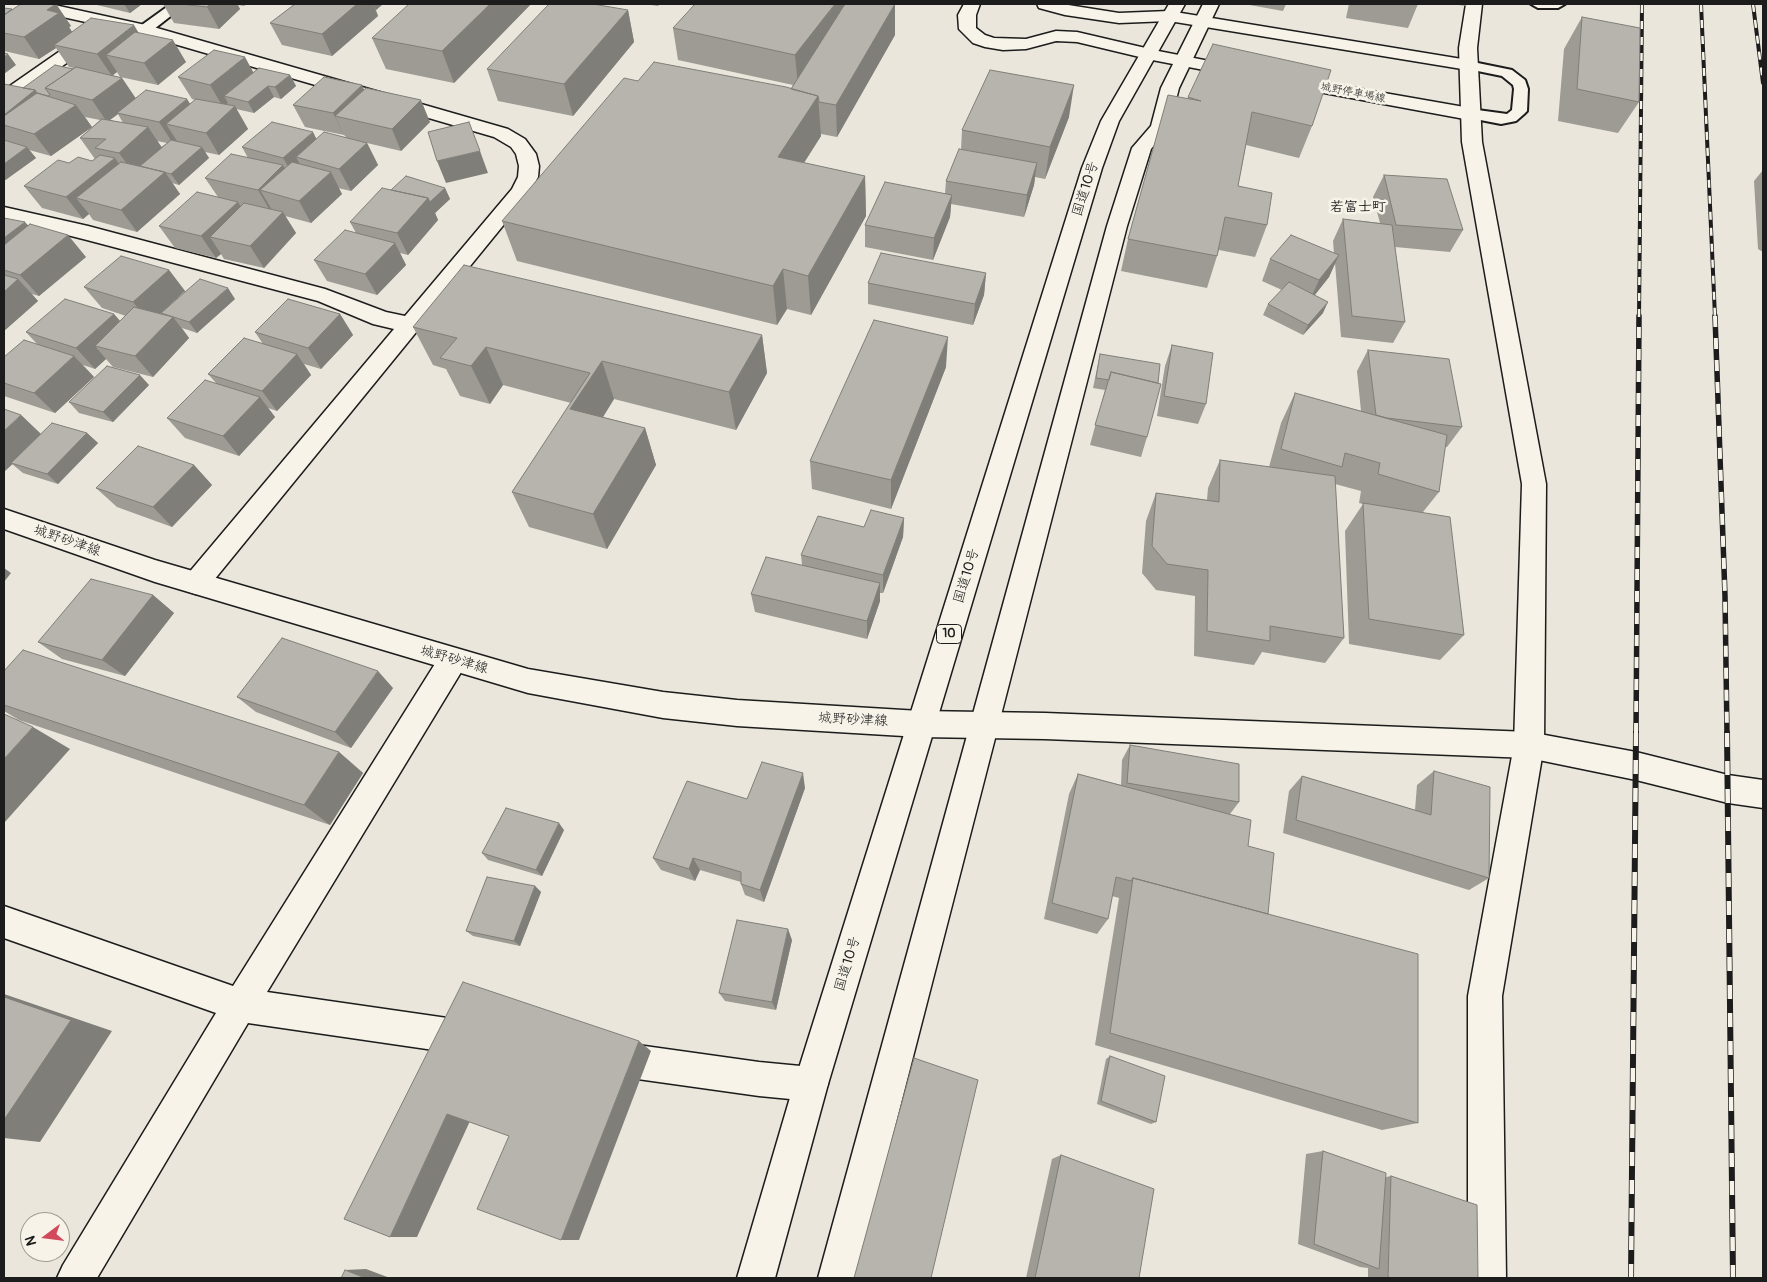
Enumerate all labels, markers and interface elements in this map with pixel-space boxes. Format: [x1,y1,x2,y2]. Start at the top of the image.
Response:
street label: 城野停車場線 [1319,80,1387,106]
street label: 国道10号 [1069,159,1103,219]
district label: 若富士町 [1330,199,1386,215]
street label: 城野砂津線 [31,522,103,560]
street label: 国道10号 [951,546,983,606]
road number: 10 [936,624,962,644]
street label: 城野砂津線 [418,642,490,678]
street label: 城野砂津線 [818,710,888,730]
street label: 国道10号 [832,934,864,994]
north arrow [20,1212,70,1262]
text: N [22,1234,40,1248]

